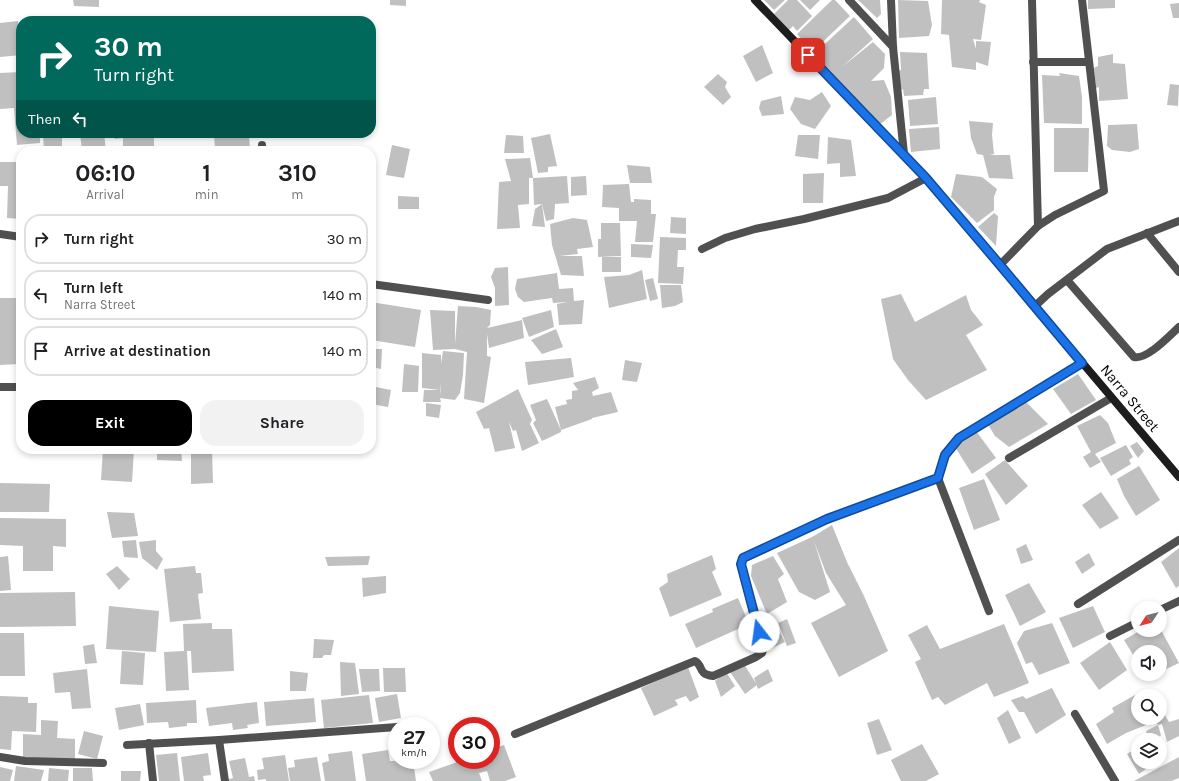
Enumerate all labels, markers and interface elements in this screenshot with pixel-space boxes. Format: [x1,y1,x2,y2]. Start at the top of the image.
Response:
text: 30 m [94,30,163,63]
icon: right [28,32,80,84]
pin [791,38,825,72]
icon: arrive [797,44,819,66]
text: Turn right [94,64,174,86]
icon: left [69,108,91,130]
text: Then [28,110,61,128]
text: 06:10 [75,159,135,187]
text: 1 [202,159,211,187]
text: 310 [278,159,317,187]
text: Arrival [86,187,124,202]
text: min [195,187,219,202]
text: m [291,187,303,202]
icon: right [30,228,52,250]
text: Turn right [64,230,134,248]
text: 30 m [327,230,362,248]
text: Turn left [64,279,123,297]
icon: left [30,284,52,306]
text: 140 m [322,286,362,304]
text: Narra Street [64,297,135,312]
icon: arrive [30,340,52,362]
text: Arrive at destination [64,342,211,360]
text: 140 m [322,342,362,360]
street label: Narra Street [1097,361,1164,436]
button: Exit [28,400,192,446]
button: Share [200,400,364,446]
north arrow [1131,601,1167,637]
map controls [1131,601,1167,769]
position arrow [738,611,780,653]
button: sound [1131,645,1167,681]
button: search [1131,689,1167,725]
speed limit sign: 30 [448,717,500,769]
text: 27 [403,726,425,749]
button: layers [1131,733,1167,769]
text: km/h [401,747,427,759]

